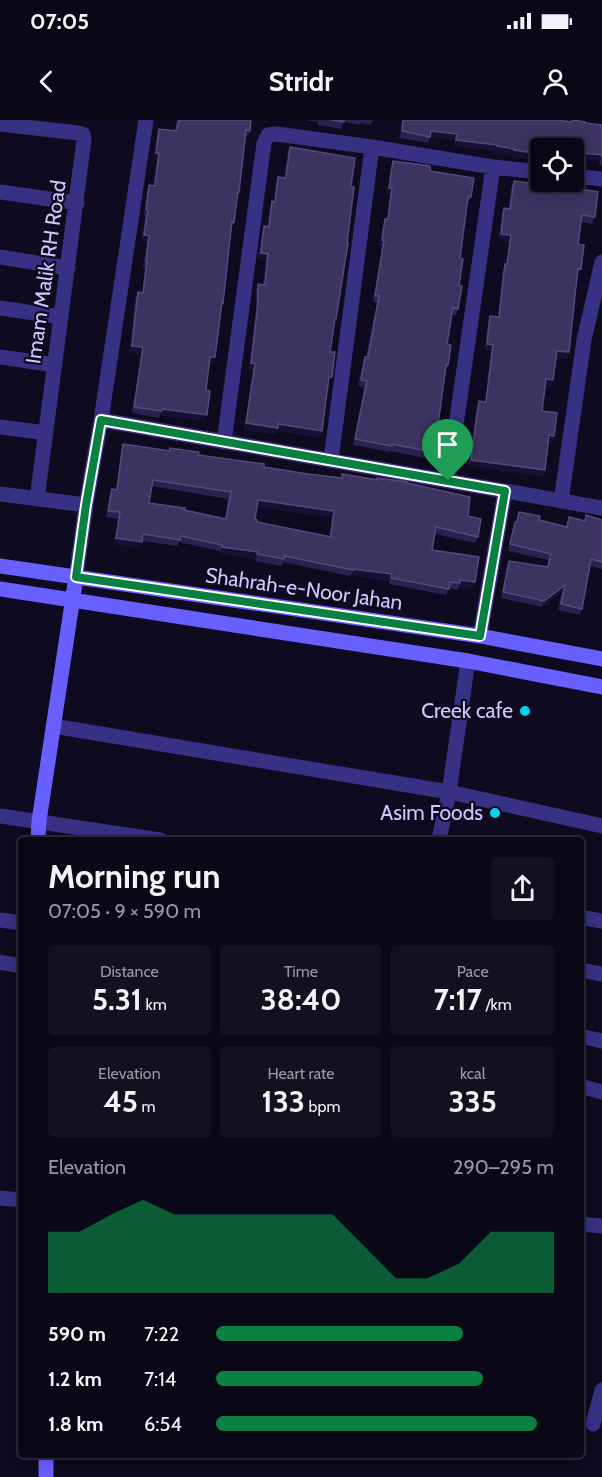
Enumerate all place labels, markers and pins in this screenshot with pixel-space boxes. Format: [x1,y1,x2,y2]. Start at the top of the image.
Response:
pin [422,419,473,481]
place label: Creek cafe [421,698,513,723]
marker: Creek cafe [518,704,532,718]
place label: Asim Foods [380,800,483,825]
marker: Asim Foods [488,806,502,820]

